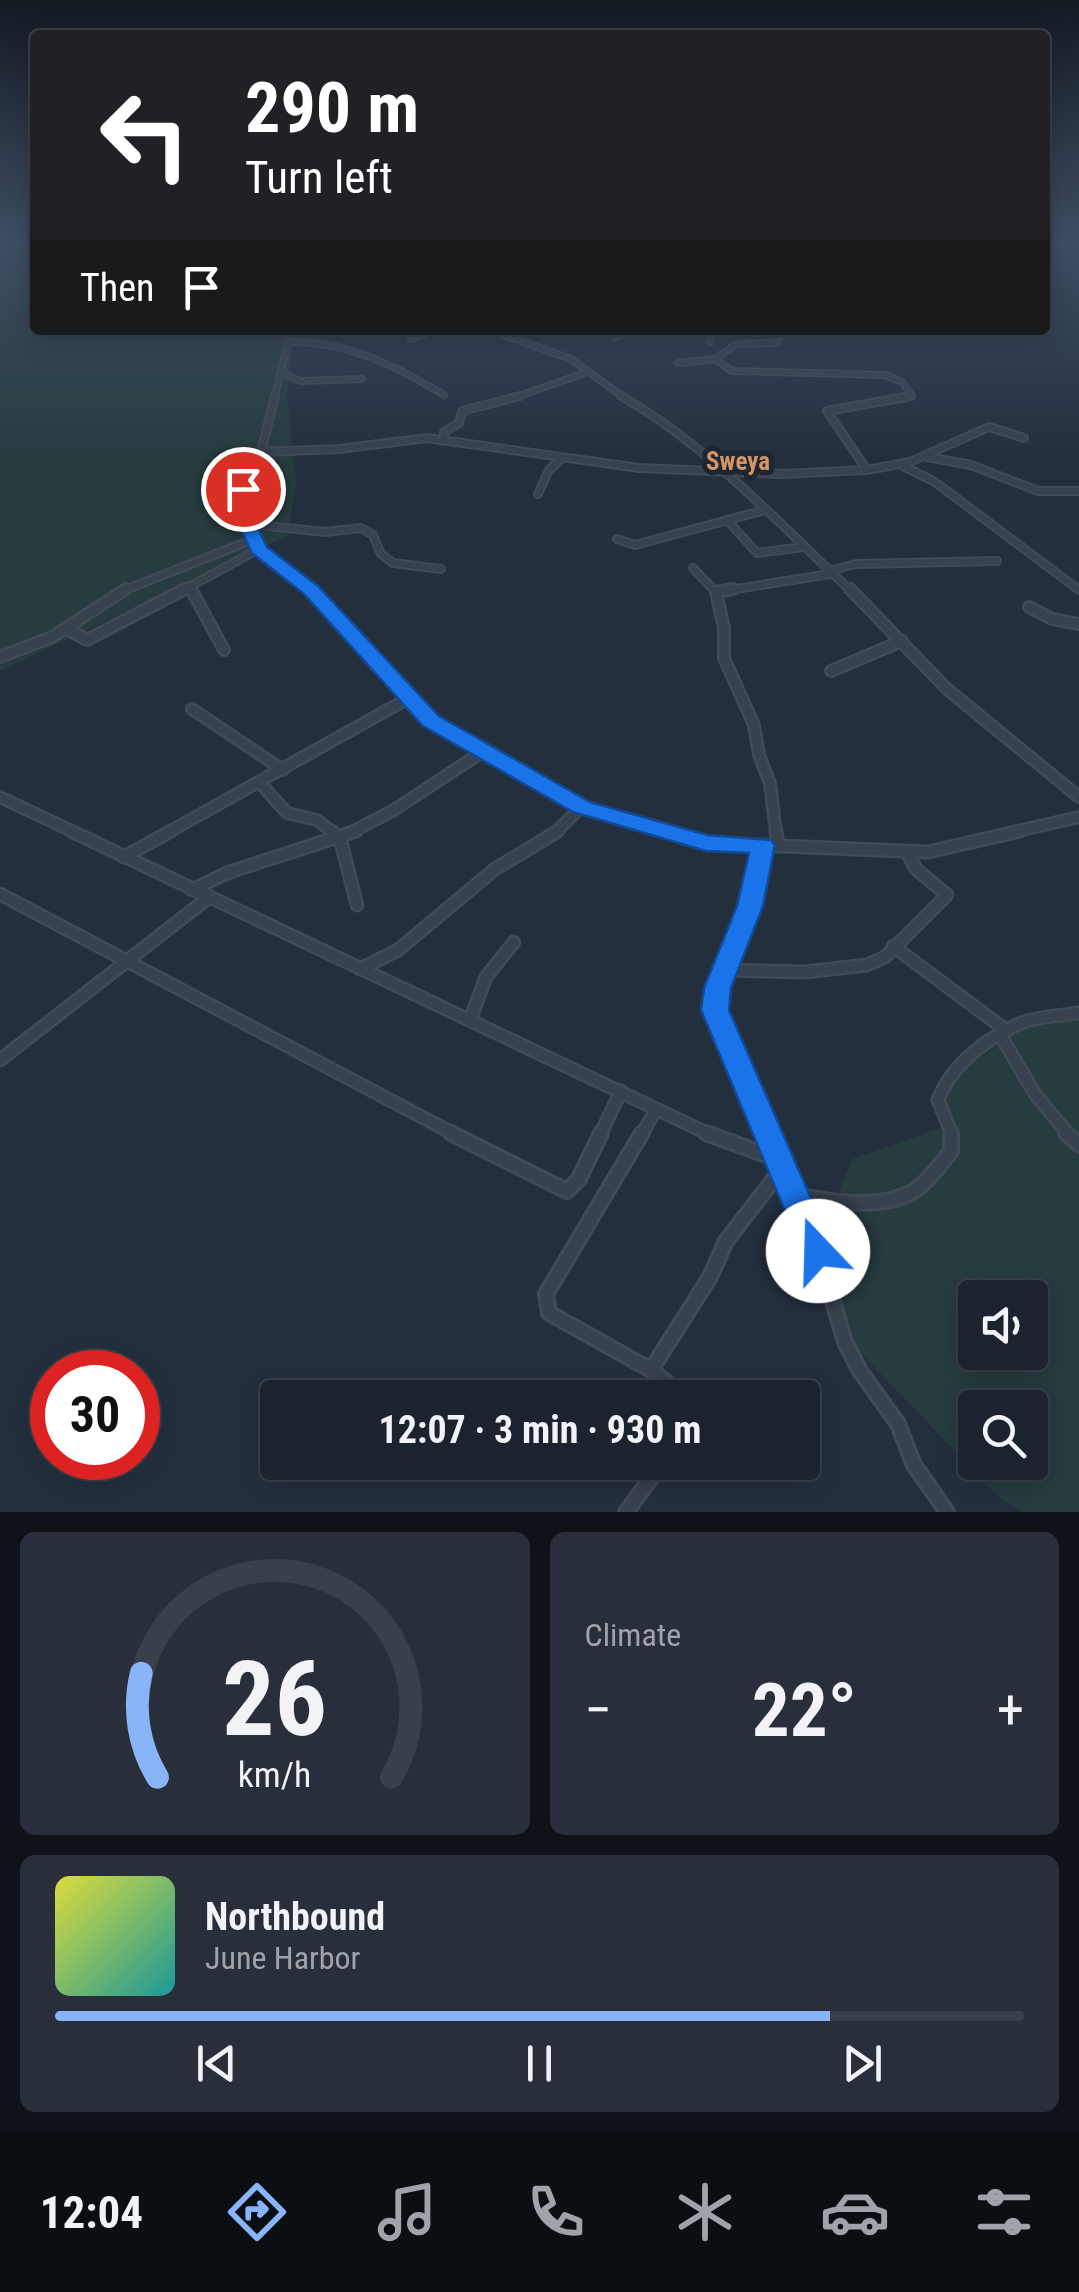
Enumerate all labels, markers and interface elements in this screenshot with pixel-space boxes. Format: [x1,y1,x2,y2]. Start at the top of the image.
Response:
text: 290 m [245,67,419,149]
icon: left [80,70,210,200]
text: Turn left [245,151,393,204]
icon: arrive [174,260,229,315]
text: Then [80,266,154,310]
pin [201,447,286,532]
district label: Sweya [706,447,770,476]
icon: arrive [216,462,271,517]
position arrow [766,1199,870,1303]
map controls [958,1280,1048,1480]
button: sound [958,1280,1048,1370]
speed limit sign: 30 [30,1350,160,1480]
button: search [958,1390,1048,1480]
text: 12:07 · 3 min · 930 m [379,1408,701,1452]
text: Climate [585,1616,681,1654]
text: 26 [222,1639,327,1760]
text: 22° [752,1666,857,1754]
text: − [585,1678,612,1742]
text: + [997,1678,1024,1742]
text: km/h [238,1754,312,1796]
text: Northbound [205,1895,385,1939]
text: June Harbor [205,1939,360,1977]
icon: previous [189,2036,244,2091]
icon: pause [512,2036,567,2091]
icon: next [835,2036,890,2091]
icon: directions [222,2177,292,2247]
icon: music [372,2177,442,2247]
icon: phone [521,2177,591,2247]
icon: climate [670,2177,740,2247]
icon: car [820,2177,890,2247]
icon: filters [969,2177,1039,2247]
text: 12:04 [40,2186,143,2239]

